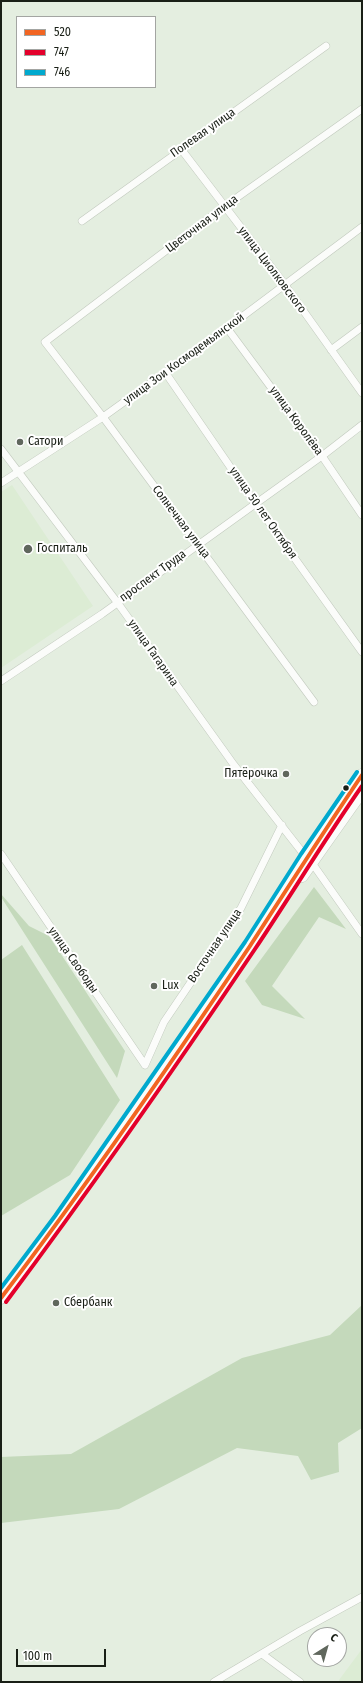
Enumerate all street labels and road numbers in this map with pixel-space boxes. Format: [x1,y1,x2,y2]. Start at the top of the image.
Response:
street label: Полевая улица [168,105,238,161]
street label: Цветочная улица [163,192,241,256]
street label: улица Циолковского [235,224,309,316]
street label: улица Зои Космодемьянской [121,310,247,408]
street label: улица Королёва [266,384,326,458]
street label: улица 50 лет Октября [226,464,300,562]
street label: Солнечная улица [149,483,213,561]
street label: проспект Труда [117,547,189,605]
street label: улица Гагарина [125,617,181,689]
street label: Восточная улица [185,906,245,986]
street label: улица Свободы [45,924,101,996]

